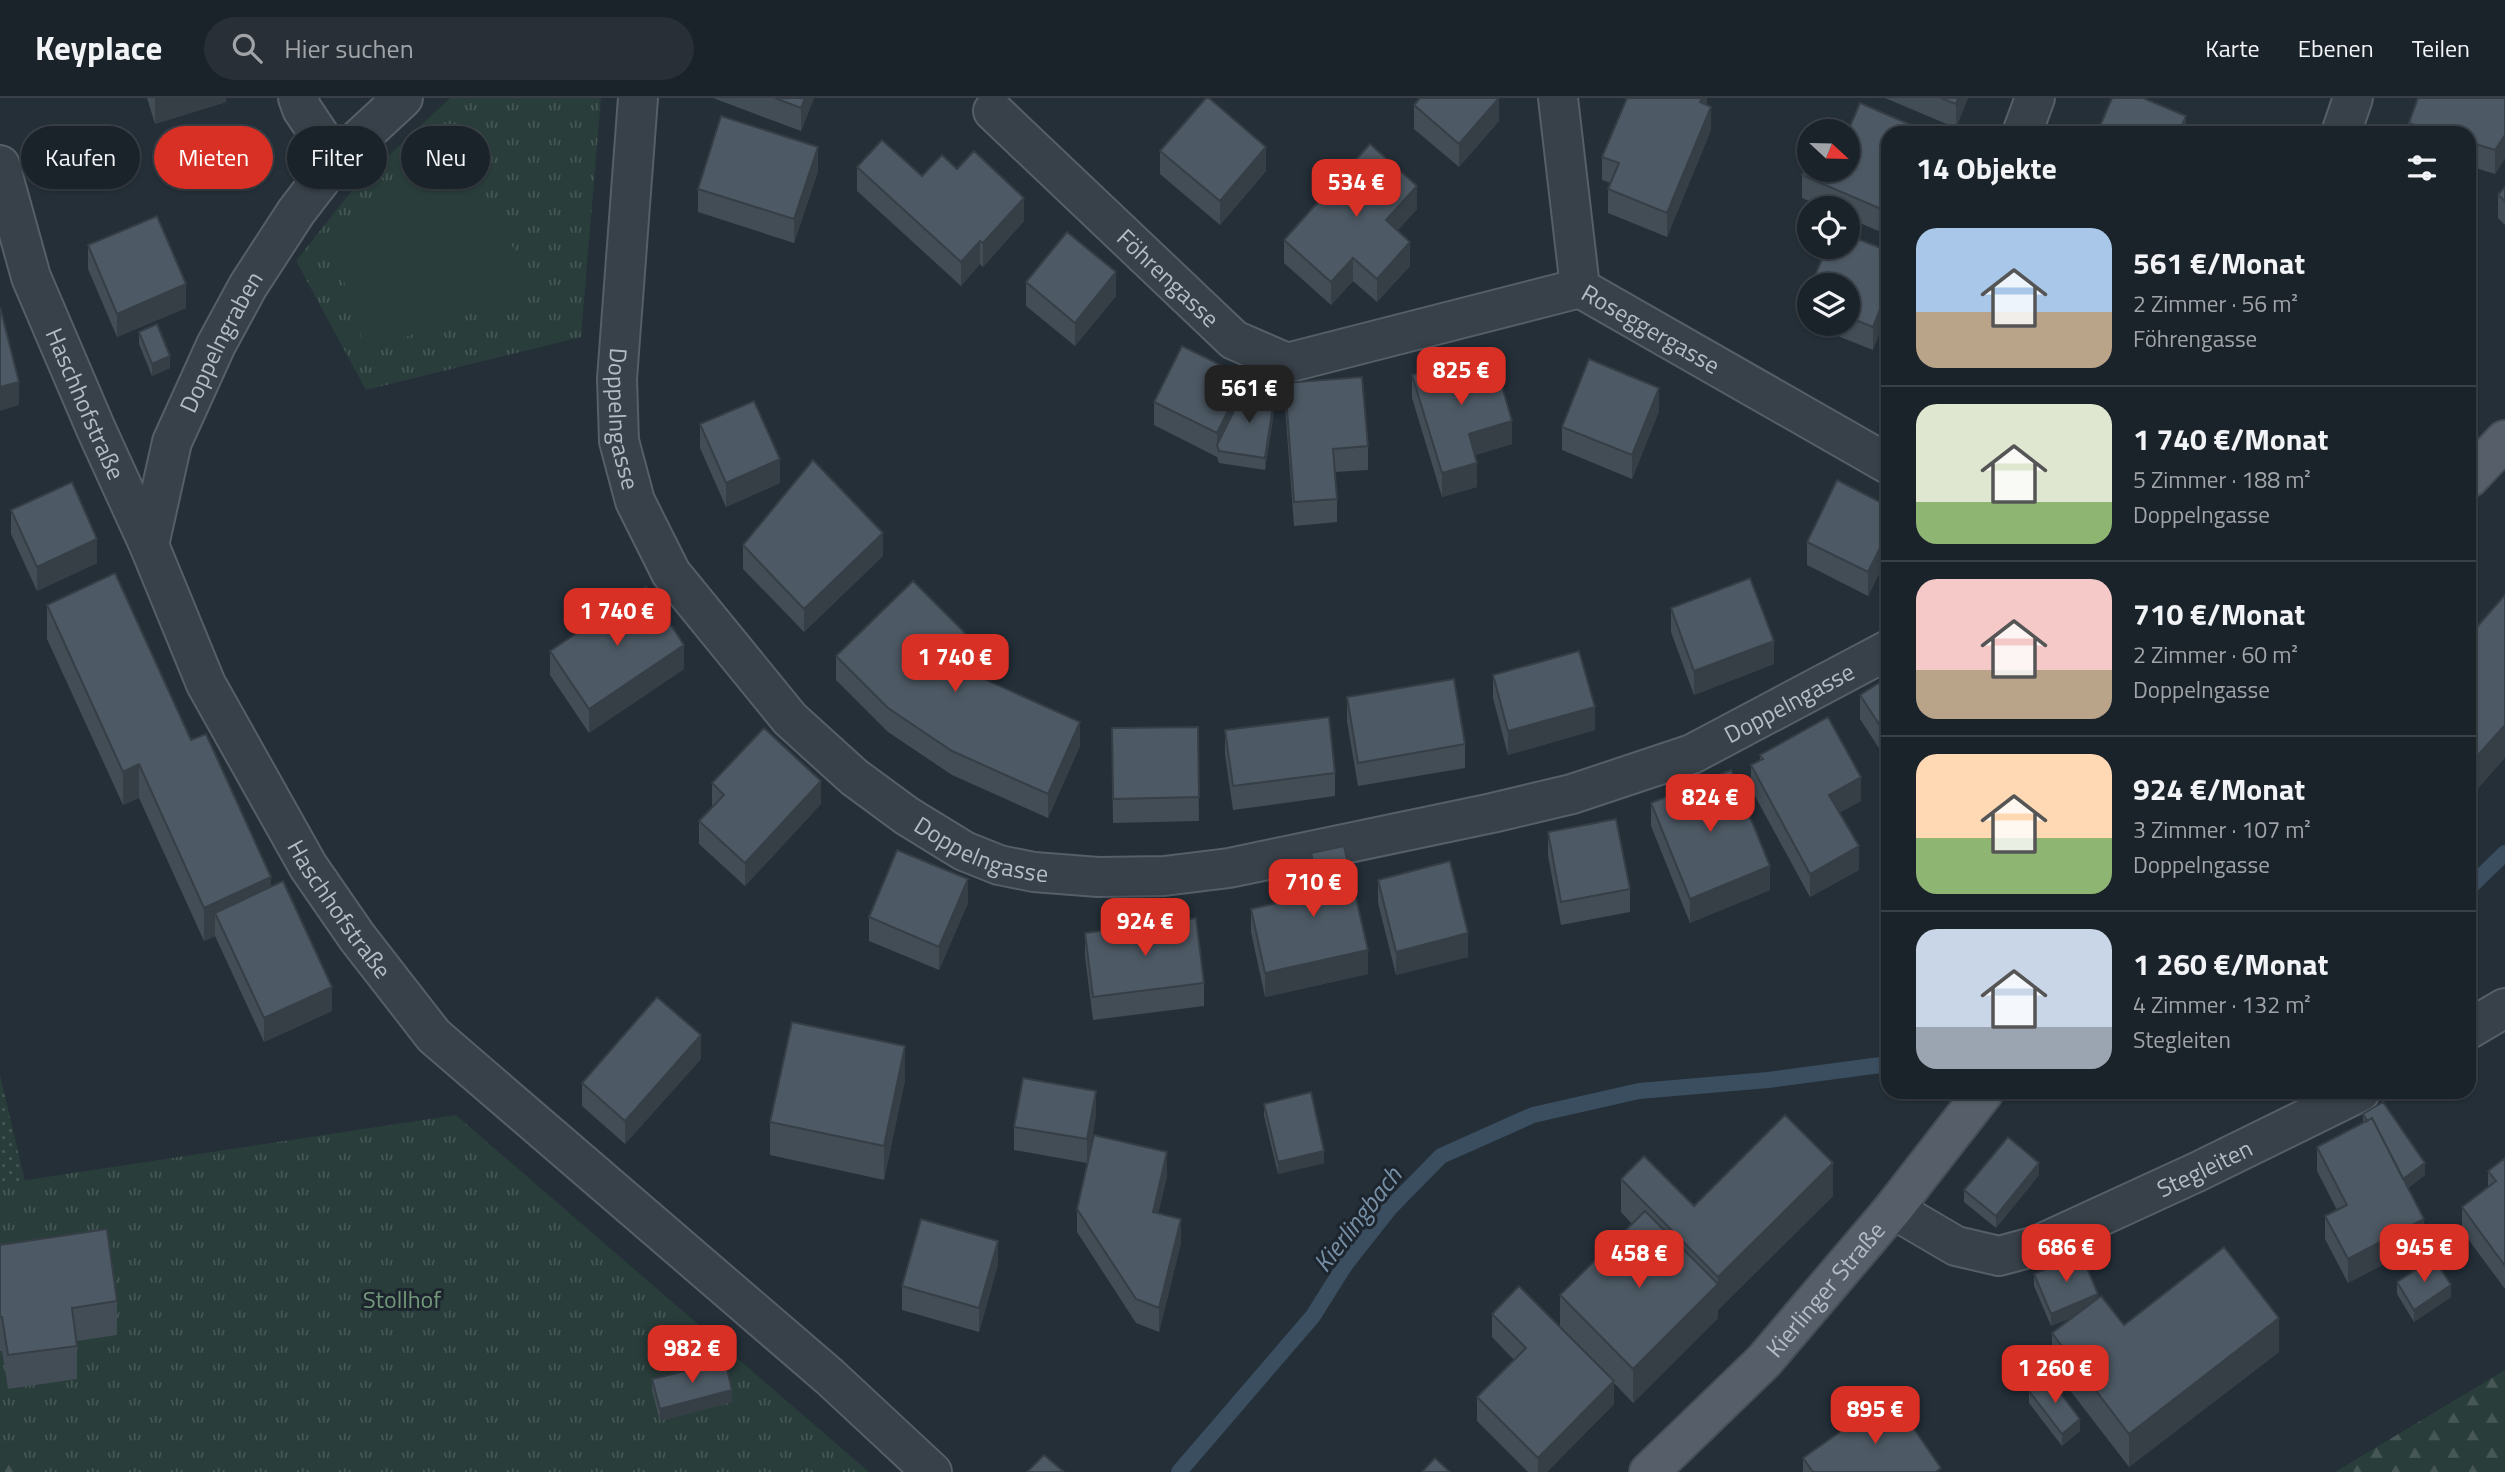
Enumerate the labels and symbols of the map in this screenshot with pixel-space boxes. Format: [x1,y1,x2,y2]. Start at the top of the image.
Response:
north arrow [1797,119,1860,182]
pin: 534 € [1307,159,1405,219]
street label: Föhrengasse [1109,220,1228,335]
street label: Doppelngraben [170,264,271,418]
street label: Roseggergasse [1575,275,1727,382]
street label: Haschhofstraße [37,322,135,485]
street label: Doppelngasse [599,347,649,494]
pin: 825 € [1412,348,1510,407]
pin: 561 € [1200,366,1298,425]
pin: 1 740 € [552,588,682,648]
pin: 1 740 € [890,634,1020,694]
street label: Doppelngasse [1717,653,1860,752]
pin: 824 € [1661,774,1759,834]
street label: Doppelngasse [907,807,1050,891]
street label: Haschhofstraße [279,833,401,986]
pin: 710 € [1264,860,1362,919]
pin: 924 € [1096,898,1194,958]
street label: Stegleiten [2151,1130,2258,1206]
water label: Kierlingbach [1303,1157,1411,1280]
street label: Kierlinger Straße [1757,1213,1893,1365]
pin: 686 € [2017,1224,2115,1284]
pin: 945 € [2375,1224,2473,1284]
pin: 458 € [1590,1230,1688,1290]
park label: Stollhof [363,1281,441,1317]
pin: 982 € [643,1326,741,1385]
pin: 1 260 € [1990,1346,2120,1405]
pin: 895 € [1826,1386,1924,1446]

